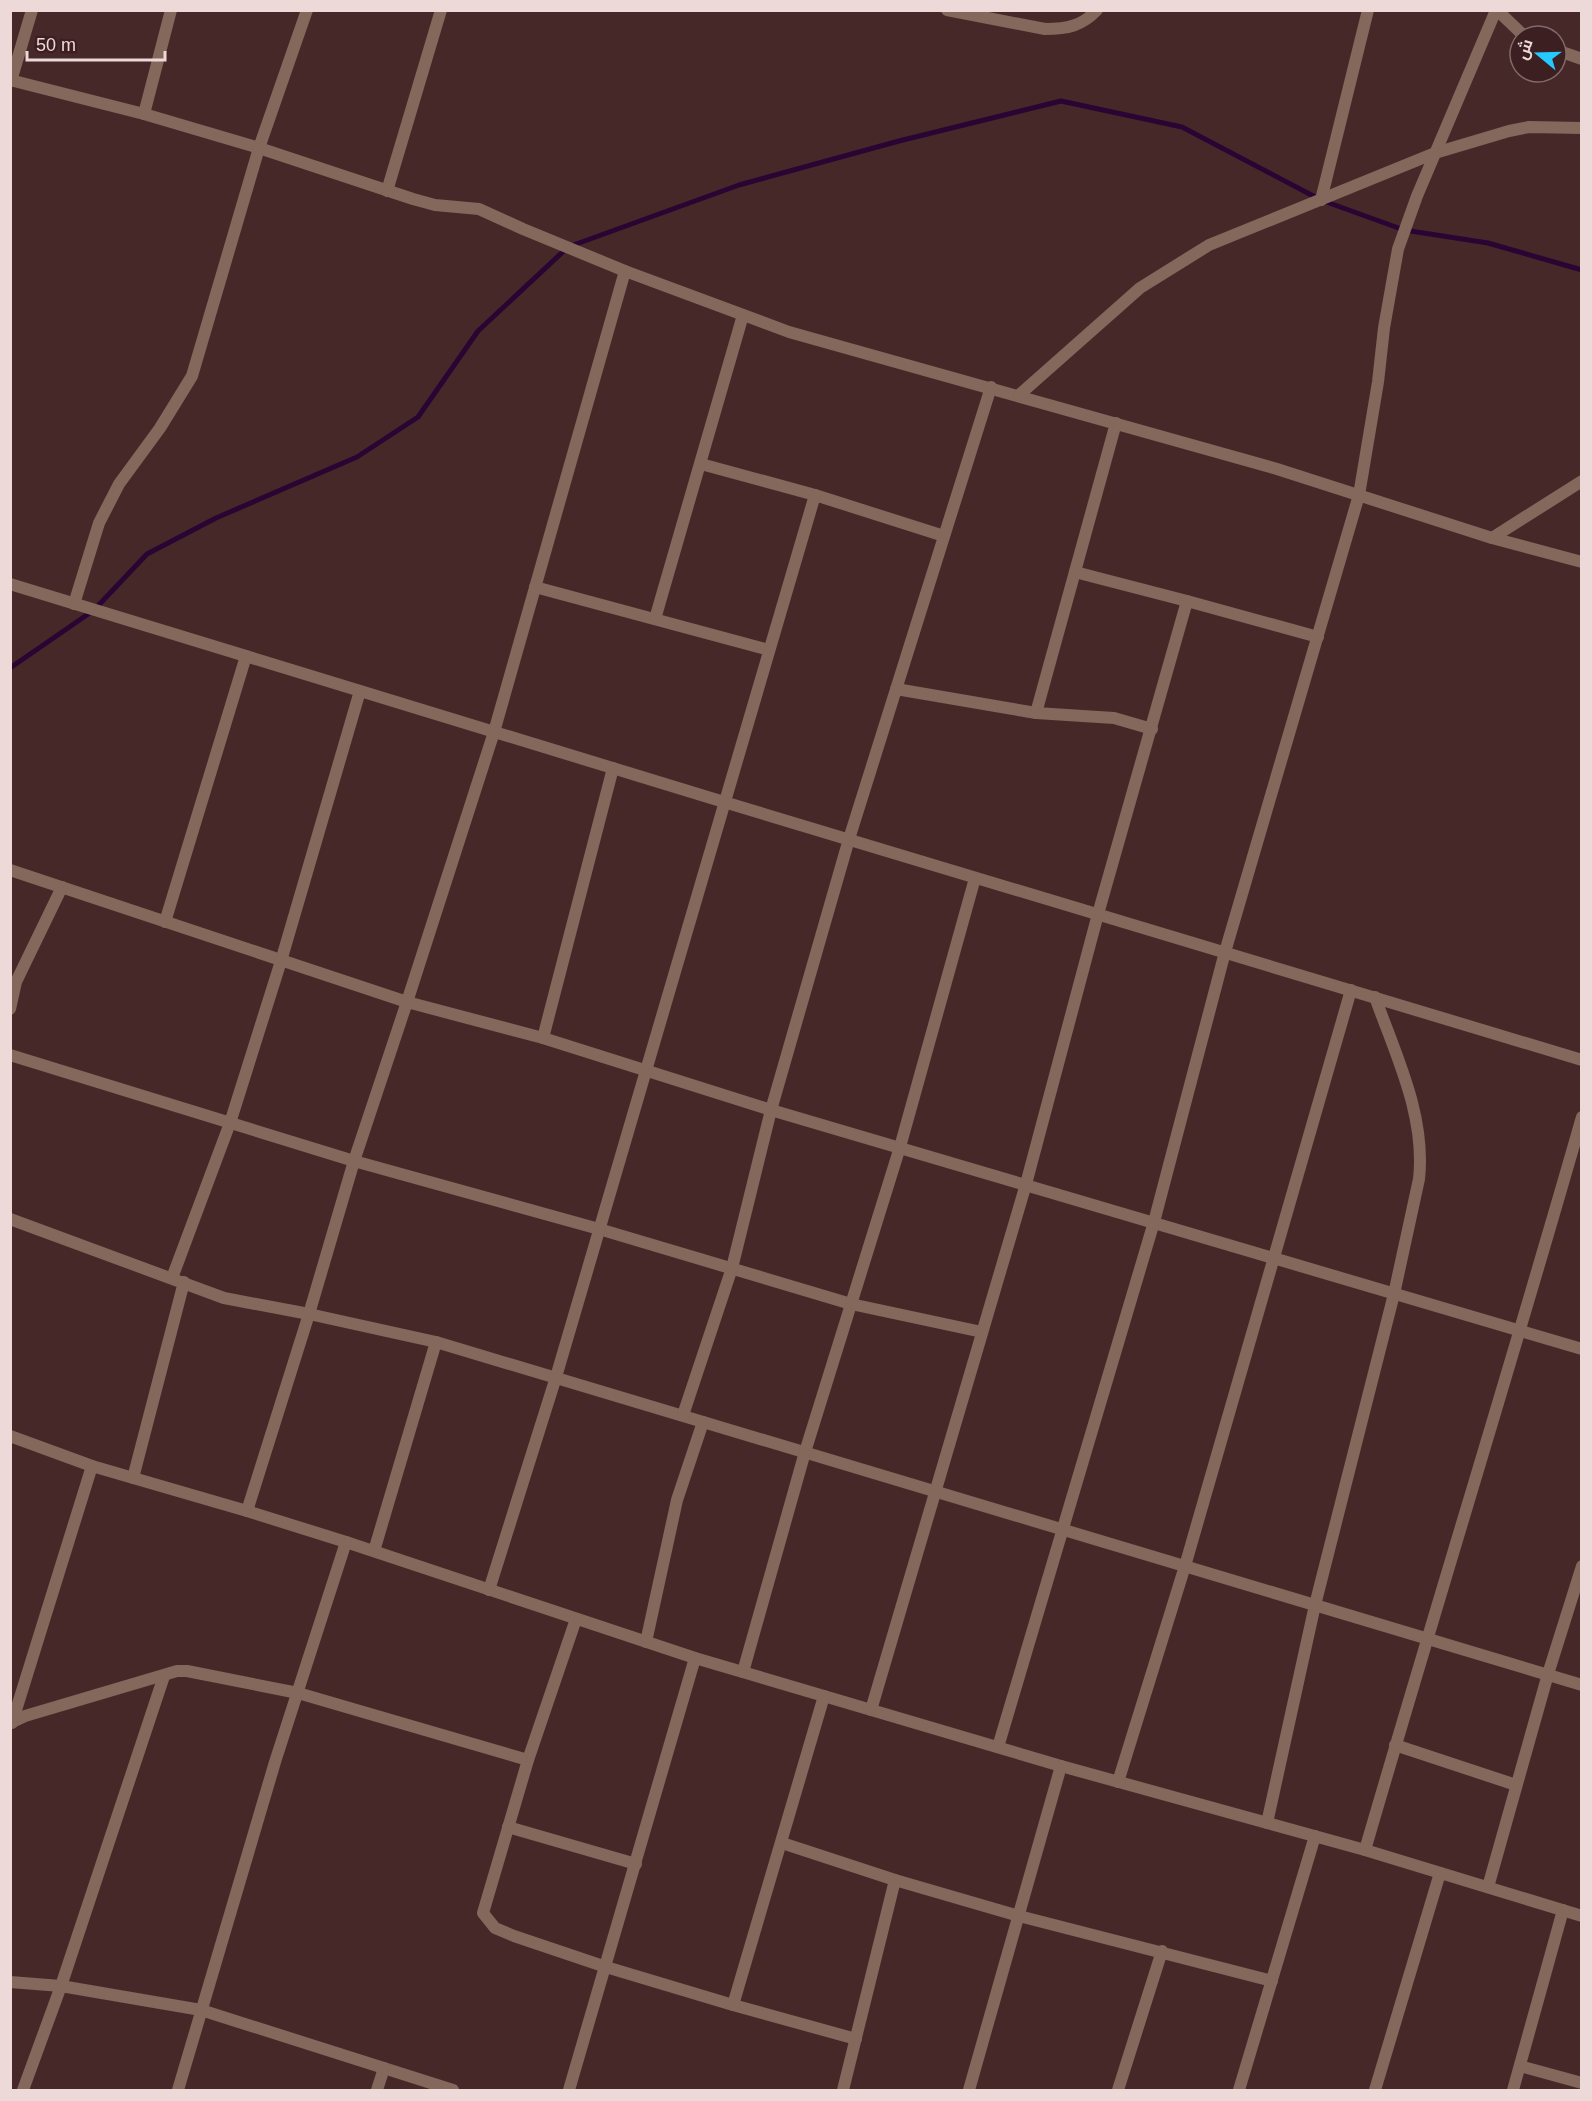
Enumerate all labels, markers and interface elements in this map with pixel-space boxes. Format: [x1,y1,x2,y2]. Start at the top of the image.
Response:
scale bar [27,24,165,62]
north arrow [1508,24,1568,84]
text: 50 m [36,35,76,55]
text: ش [1513,37,1537,62]

